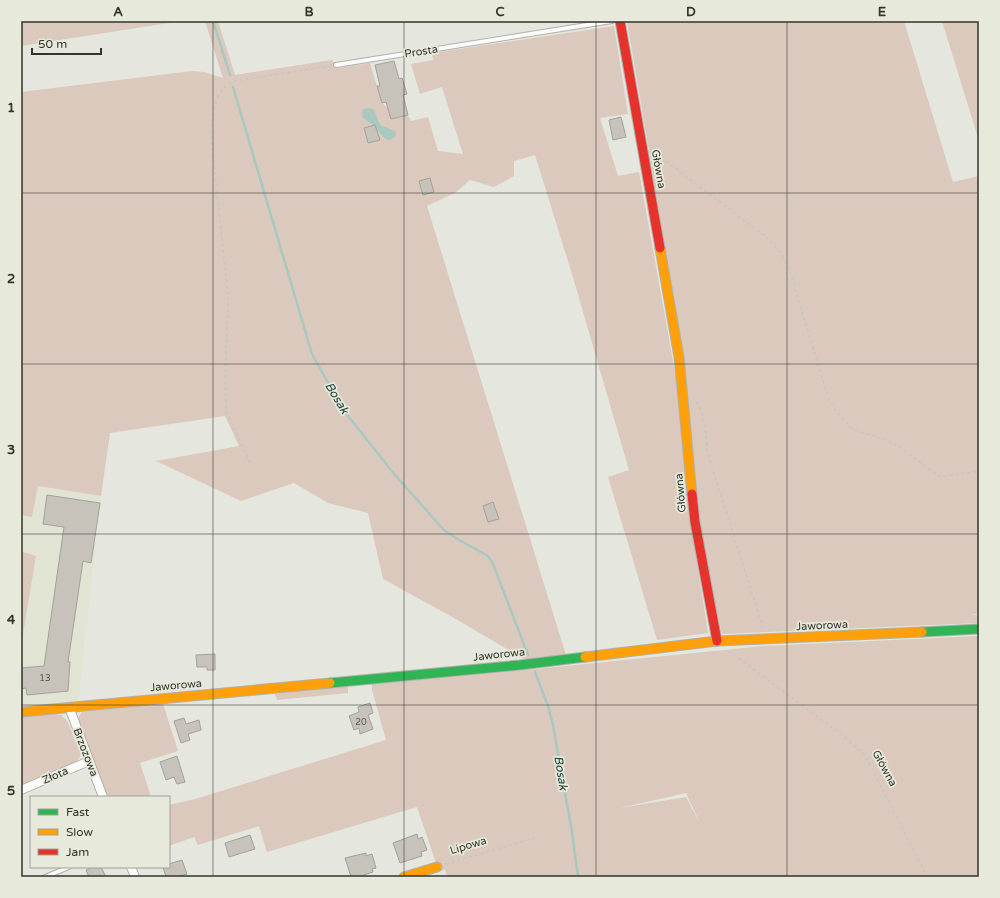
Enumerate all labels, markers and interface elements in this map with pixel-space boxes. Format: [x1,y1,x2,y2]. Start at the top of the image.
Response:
text: A [113,4,123,20]
text: B [304,4,314,20]
text: C [495,4,505,20]
text: D [686,4,696,20]
text: E [878,4,886,20]
scale bar [32,30,101,56]
text: 50 m [38,37,67,51]
street label: Prosta [403,42,439,61]
text: 1 [7,100,15,116]
street label: Główna [649,149,668,190]
text: 2 [7,271,15,287]
water label: Bosak [322,380,353,418]
text: 3 [7,442,15,458]
street label: Główna [672,473,689,513]
text: 4 [7,612,16,628]
street label: Jaworowa [796,618,848,633]
street label: Jaworowa [472,645,526,664]
house number: 13 [39,673,51,684]
street label: Jaworowa [150,677,203,694]
house number: 20 [355,717,367,728]
street label: Brzozowa [70,726,101,778]
street label: Główna [869,748,900,789]
water label: Bosak [551,755,571,793]
street label: Złota [40,764,70,787]
text: 5 [7,783,15,799]
legend [30,796,170,868]
text: Fast [66,805,90,819]
text: Slow [66,825,93,839]
street label: Lipowa [448,834,488,857]
text: Jam [66,845,89,859]

